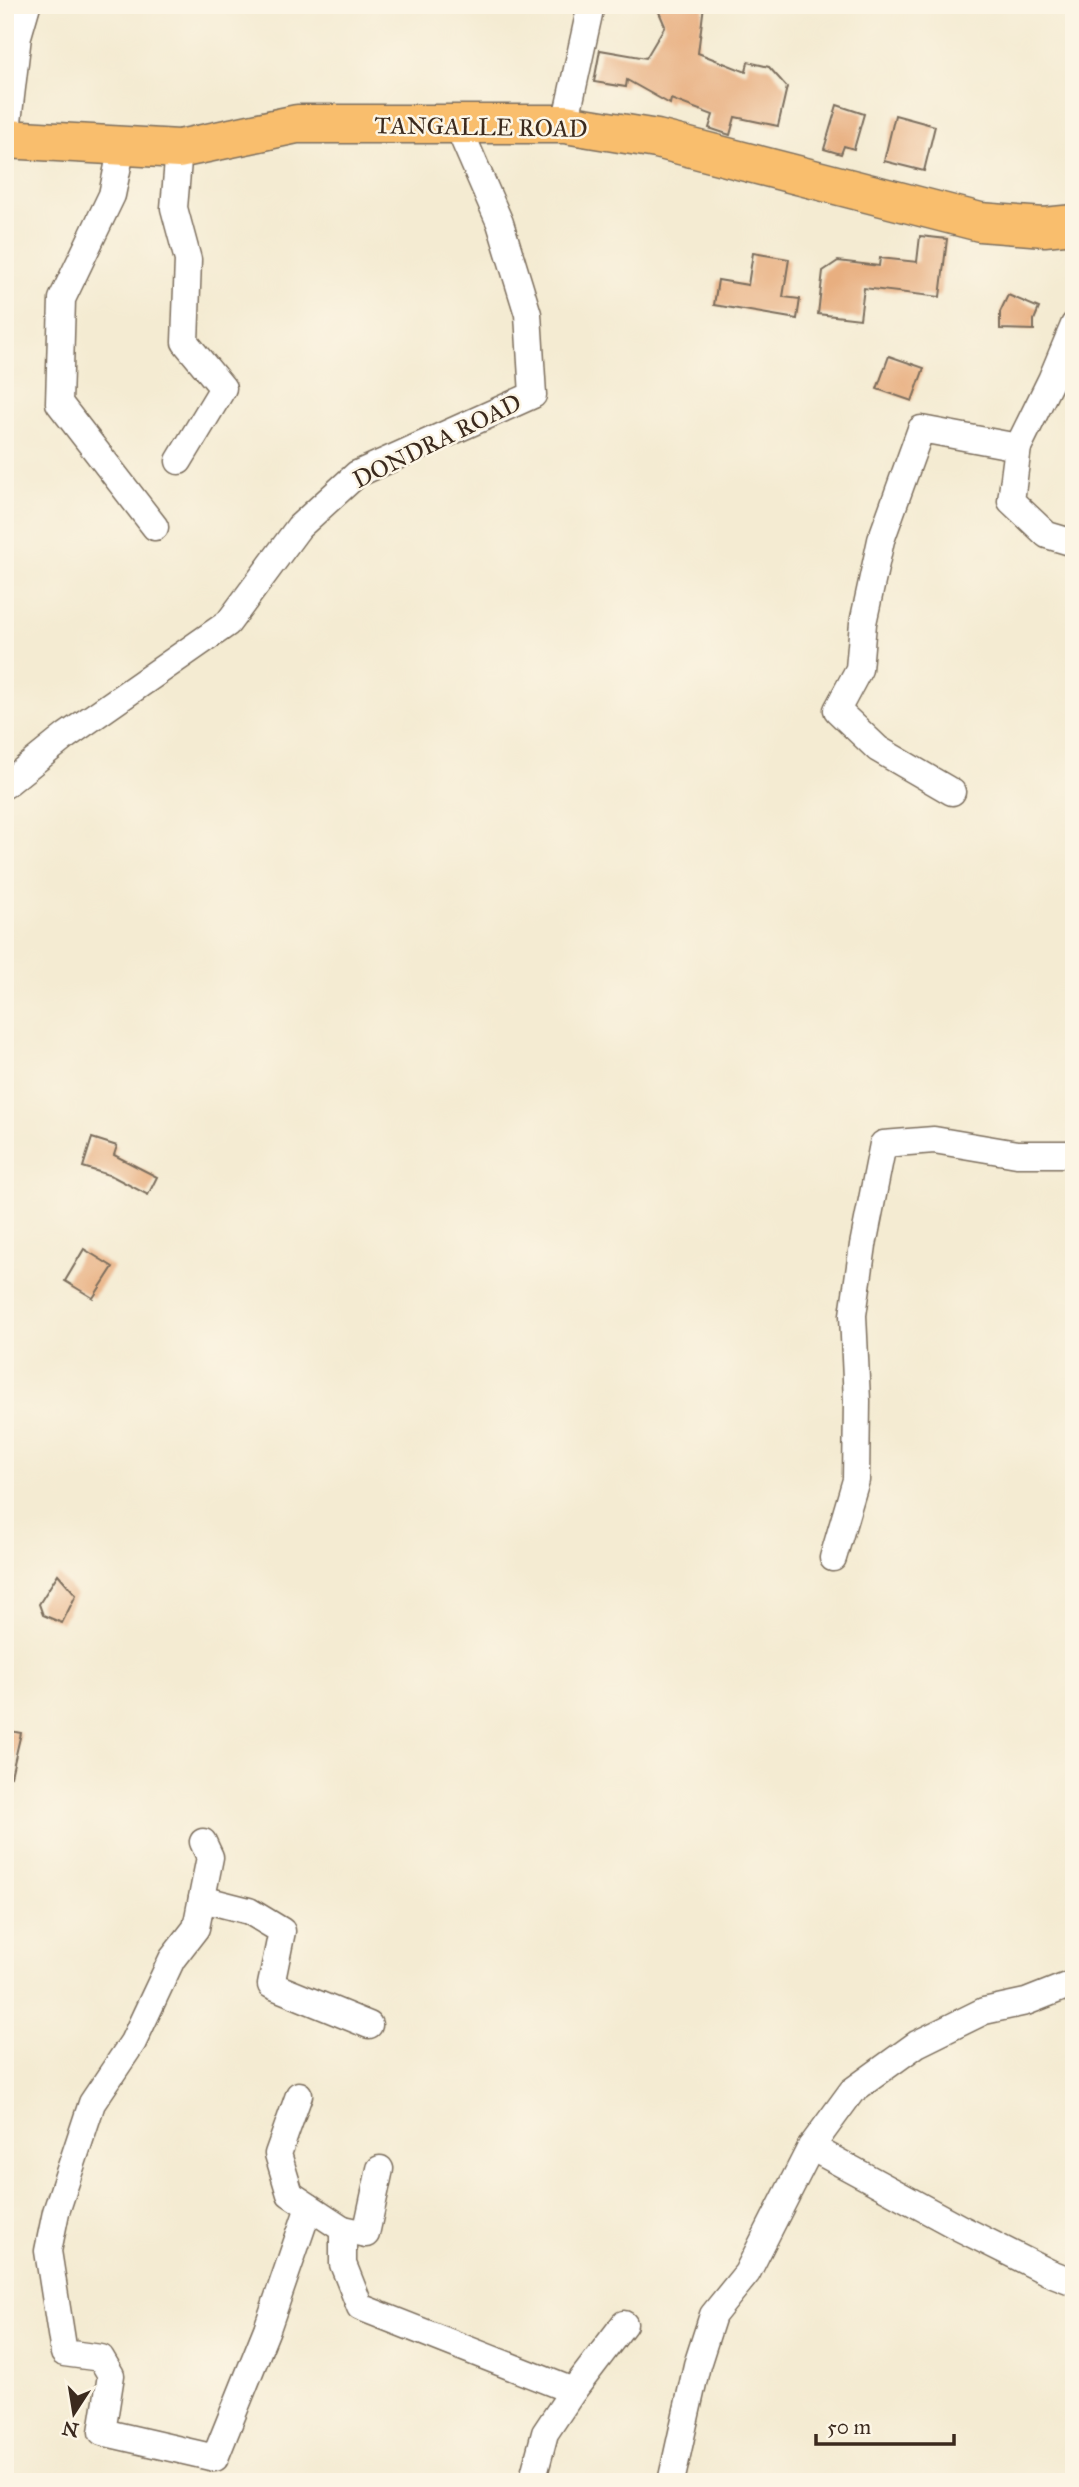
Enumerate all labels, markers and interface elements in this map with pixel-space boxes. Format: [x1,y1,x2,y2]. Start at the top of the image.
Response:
street label: TANGALLE ROAD [374,110,588,144]
street label: DONDRA ROAD [348,387,526,495]
north arrow [38,2378,108,2448]
scale bar [816,2403,955,2447]
text: 50 m [827,2414,872,2440]
text: N [60,2416,81,2442]

